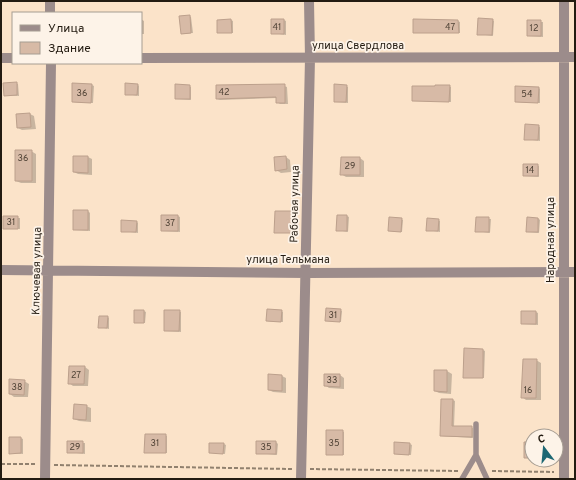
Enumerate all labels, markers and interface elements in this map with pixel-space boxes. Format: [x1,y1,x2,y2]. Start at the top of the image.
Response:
legend [12,12,142,64]
text: Улица [48,21,84,37]
house number: 41 [273,22,281,33]
house number: 47 [445,22,455,33]
house number: 12 [530,23,538,34]
street label: улица Свердлова [312,39,404,53]
text: Здание [48,41,91,57]
house number: 42 [218,87,230,98]
house number: 36 [77,88,87,99]
house number: 54 [521,89,533,100]
house number: 36 [18,153,28,164]
house number: 29 [345,161,355,172]
street label: Рабочая улица [287,165,303,243]
house number: 14 [526,165,535,176]
street label: Народная улица [544,197,558,283]
house number: 31 [7,217,15,228]
house number: 37 [165,218,175,229]
street label: Ключевая улица [29,227,45,315]
street label: улица Тельмана [246,253,330,267]
house number: 31 [329,310,337,321]
house number: 27 [71,370,81,381]
house number: 33 [327,375,337,386]
house number: 38 [12,382,22,393]
house number: 16 [524,385,532,396]
north arrow [524,428,564,468]
text: С [536,432,547,447]
house number: 31 [151,438,159,449]
house number: 35 [328,438,340,449]
house number: 29 [70,442,80,453]
house number: 35 [260,442,272,453]

